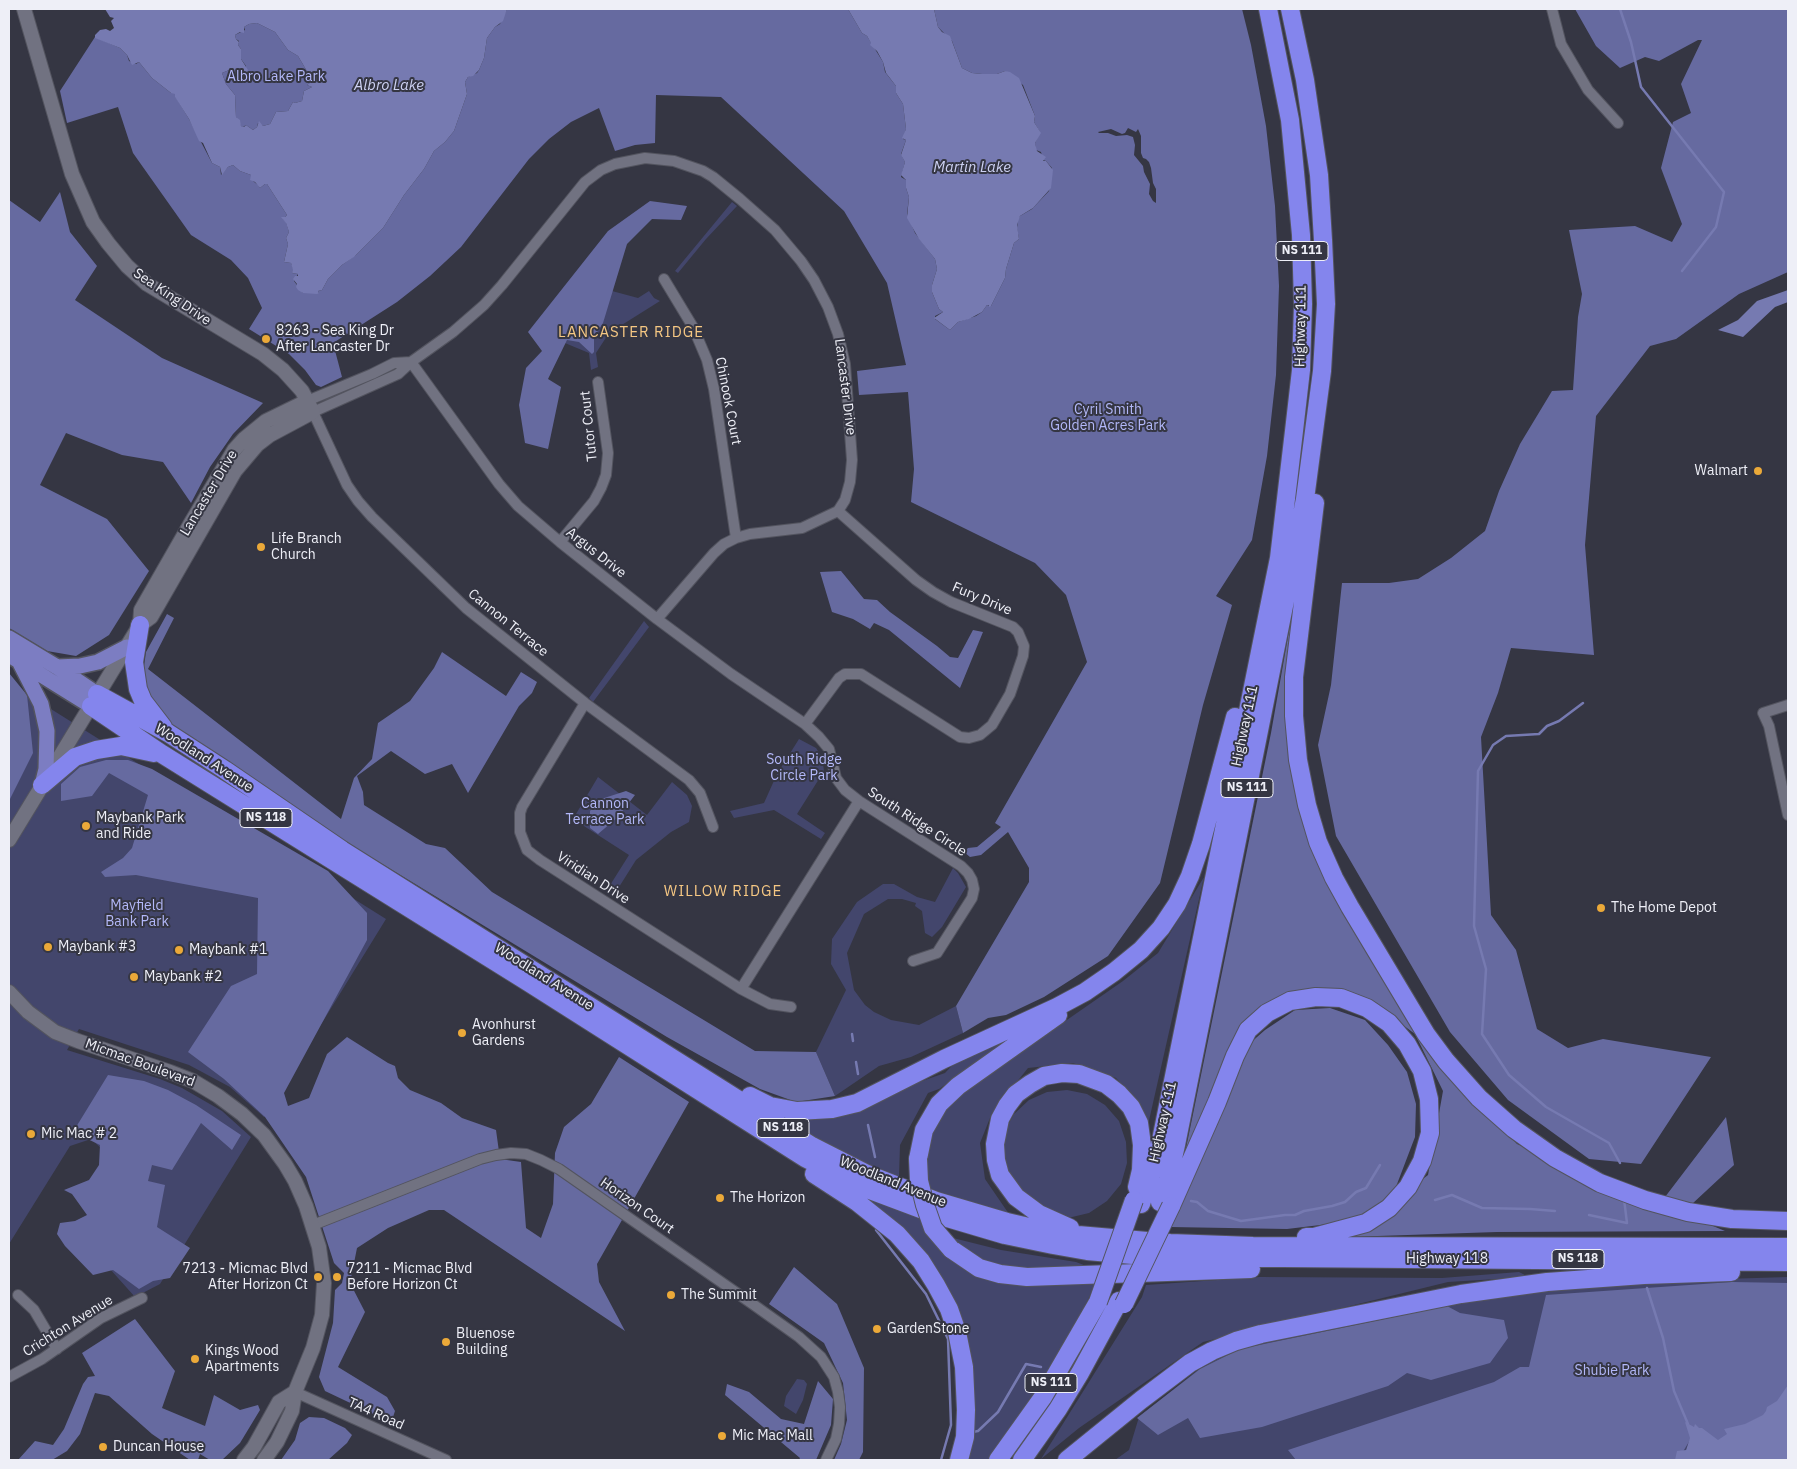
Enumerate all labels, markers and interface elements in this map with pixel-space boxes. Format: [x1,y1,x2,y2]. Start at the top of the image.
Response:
park label: Albro Lake Park [227,69,325,85]
water label: Albro Lake [354,77,424,95]
water label: Martin Lake [933,159,1011,177]
road number: NS 111 [1276,242,1328,260]
street label: Sea King Drive [130,265,214,329]
street label: Highway 111 [1292,285,1310,367]
place label: 8263 - Sea King Dr After Lancaster Dr [276,323,394,356]
district label: LANCASTER RIDGE [556,324,706,342]
marker: 8263 - Sea King Dr After Lancaster Dr [260,333,272,345]
street label: Lancaster Drive [831,338,859,436]
street label: Chinook Court [711,356,745,446]
street label: Tutor Court [577,390,601,462]
park label: Cyril Smith Golden Acres Park [1050,402,1166,434]
street label: Lancaster Drive [177,447,241,539]
place label: Walmart [1695,463,1748,479]
marker: Walmart [1752,465,1764,477]
street label: Argus Drive [563,524,629,582]
place label: Life Branch Church [271,531,342,564]
marker: Life Branch Church [255,541,267,553]
street label: Fury Drive [949,579,1015,619]
street label: Cannon Terrace [465,586,551,660]
street label: Highway 111 [1228,684,1262,768]
street label: Woodland Avenue [152,720,256,796]
park label: South Ridge Circle Park [766,752,842,784]
road number: NS 111 [1221,778,1273,798]
street label: South Ridge Circle [864,784,970,860]
park label: Cannon Terrace Park [566,796,644,829]
road number: NS 118 [240,808,292,828]
place label: Maybank Park and Ride [96,810,184,842]
marker: Maybank Park and Ride [80,820,92,832]
street label: Viridian Drive [553,848,633,908]
district label: WILLOW RIDGE [662,883,784,901]
park label: Mayfield Bank Park [105,898,169,930]
place label: The Home Depot [1611,900,1717,916]
marker: The Home Depot [1595,902,1607,914]
place label: Maybank #3 [58,939,136,955]
street label: Woodland Avenue [491,940,597,1014]
marker: Maybank #3 [42,941,54,953]
place label: Maybank #1 [189,942,267,958]
marker: Maybank #1 [173,944,185,956]
place label: Maybank #2 [144,969,222,985]
marker: Maybank #2 [128,971,140,983]
place label: Avonhurst Gardens [472,1017,536,1050]
marker: Avonhurst Gardens [456,1027,468,1039]
street label: Micmac Boulevard [83,1035,197,1091]
street label: Highway 111 [1146,1080,1180,1164]
road number: NS 118 [757,1118,809,1138]
place label: Mic Mac # 2 [41,1126,117,1142]
marker: Mic Mac # 2 [25,1128,37,1140]
street label: Woodland Avenue [837,1153,949,1211]
street label: Horizon Court [597,1174,677,1238]
place label: The Horizon [730,1190,805,1206]
marker: The Horizon [714,1192,726,1204]
road number: NS 118 [1552,1250,1604,1268]
street label: Highway 118 [1406,1251,1488,1267]
place label: 7213 - Micmac Blvd After Horizon Ct [183,1261,308,1294]
place label: 7211 - Micmac Blvd Before Horizon Ct [347,1261,472,1294]
marker: 7213 - Micmac Blvd After Horizon Ct [312,1271,324,1283]
marker: 7211 - Micmac Blvd Before Horizon Ct [331,1271,343,1283]
place label: The Summit [681,1287,757,1303]
marker: The Summit [665,1289,677,1301]
street label: Crichton Avenue [20,1292,116,1360]
place label: GardenStone [887,1321,969,1337]
marker: GardenStone [871,1323,883,1335]
place label: Bluenose Building [456,1326,515,1358]
marker: Bluenose Building [440,1336,452,1348]
place label: Kings Wood Apartments [205,1343,279,1375]
marker: Kings Wood Apartments [189,1353,201,1365]
park label: Shubie Park [1575,1363,1649,1379]
road number: NS 111 [1025,1374,1077,1392]
street label: TA4 Road [345,1394,407,1434]
place label: Mic Mac Mall [732,1428,813,1444]
marker: Mic Mac Mall [716,1430,728,1442]
place label: Duncan House [113,1439,204,1455]
marker: Duncan House [97,1441,109,1453]

